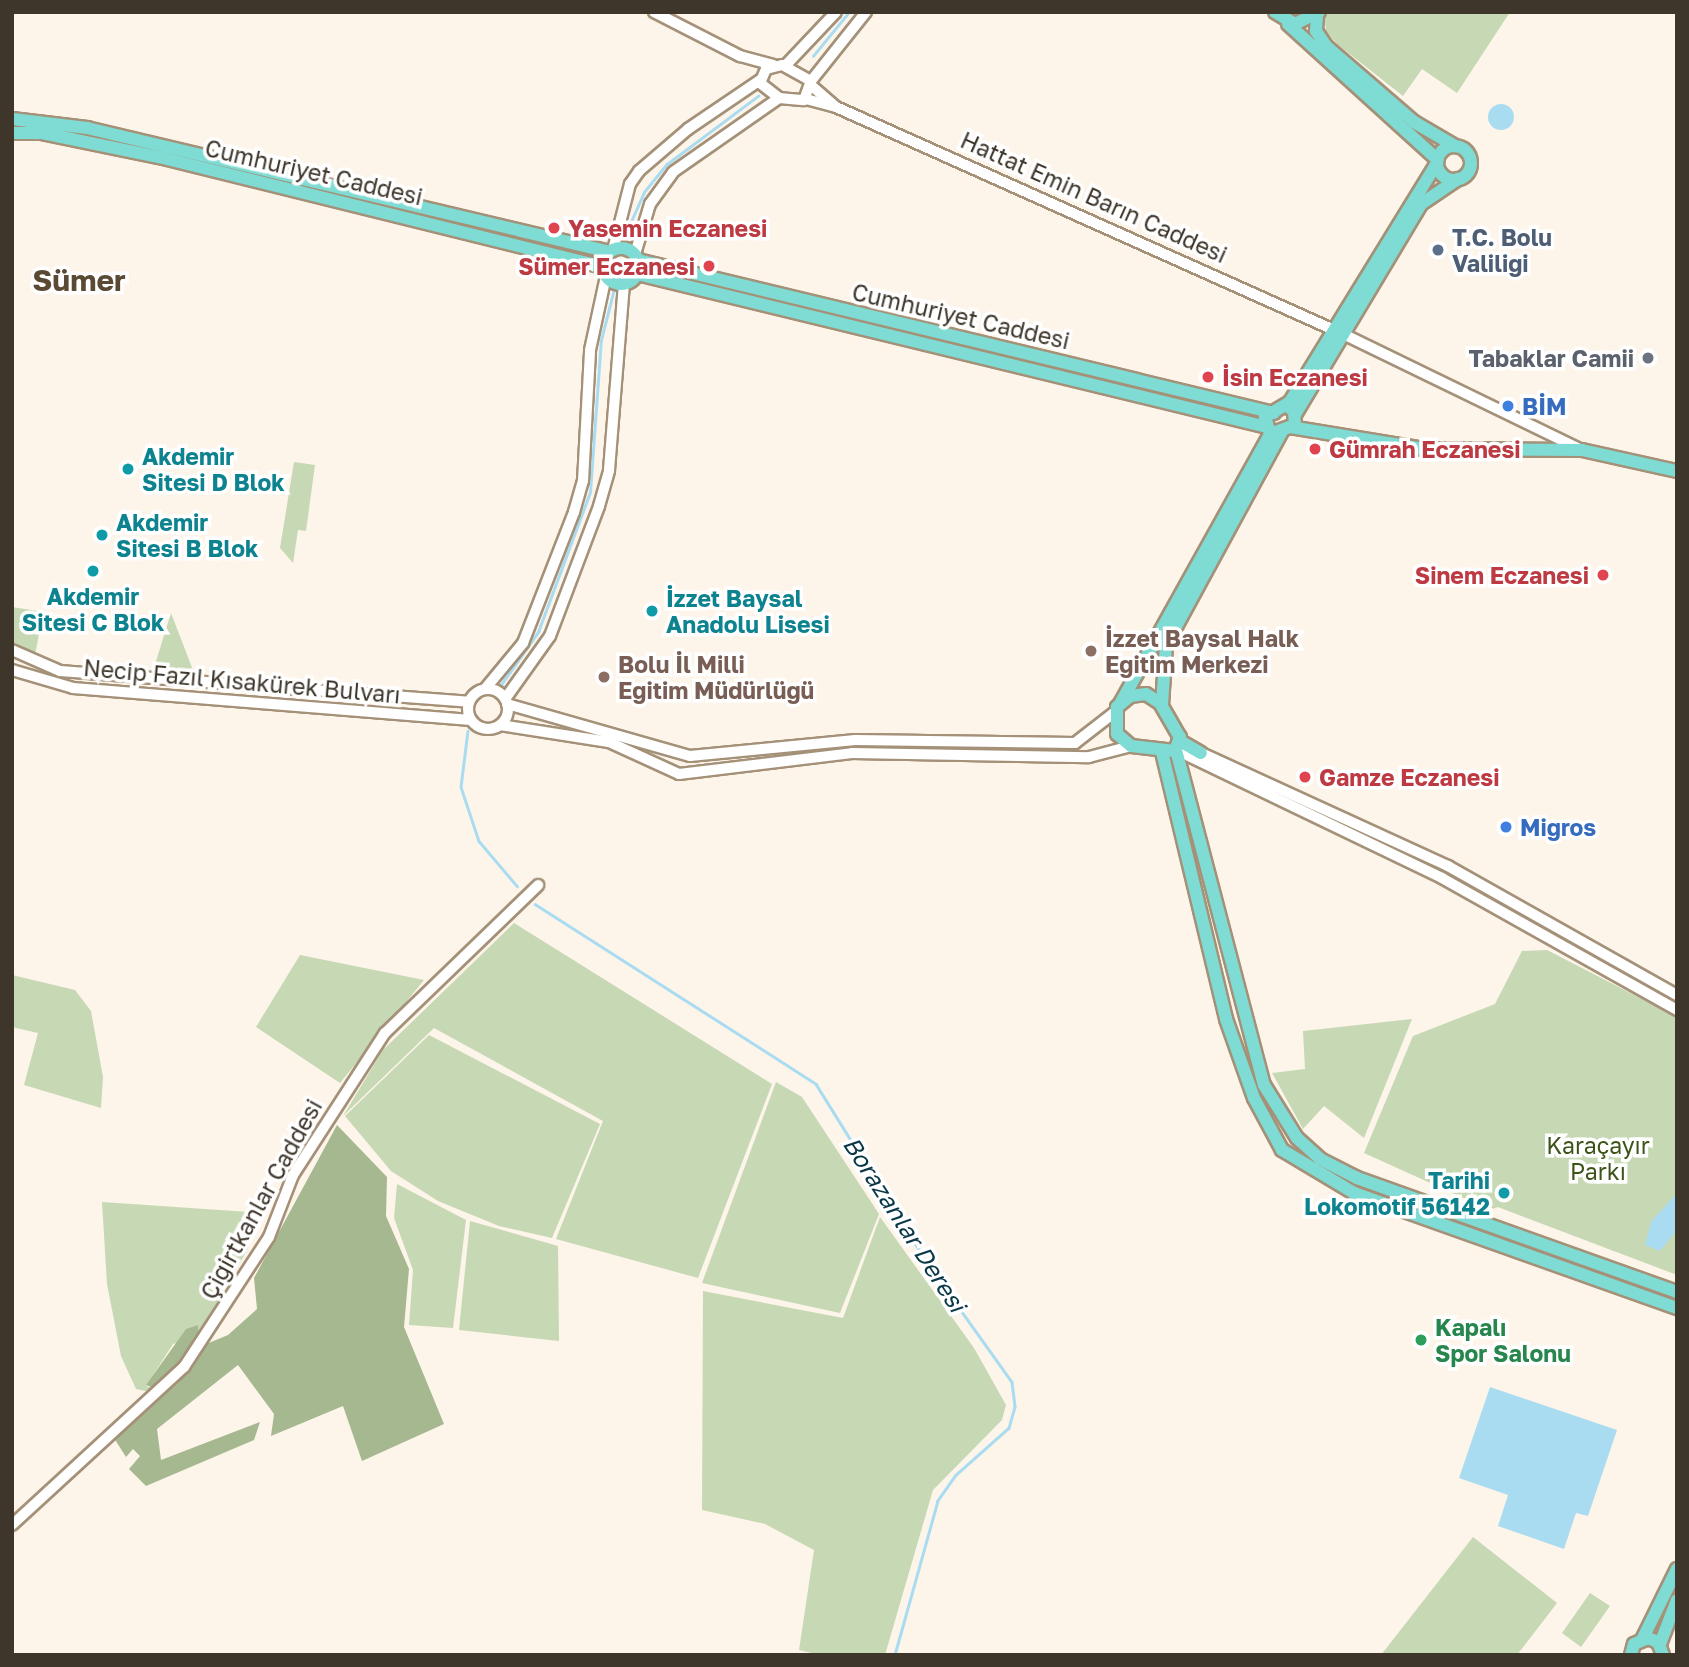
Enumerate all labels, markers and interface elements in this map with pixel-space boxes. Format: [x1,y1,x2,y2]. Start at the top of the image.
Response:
street label: Hattat Emin Barın Caddesi [957,126,1231,268]
street label: Cumhuriyet Caddesi [203,134,425,210]
place label: Yasemin Eczanesi [568,214,767,242]
marker: Yasemin Eczanesi [546,220,562,236]
place label: T.C. Bolu Valiliği [1452,223,1552,277]
marker: T.C. Bolu Valiliği [1430,242,1446,258]
place label: Sümer Eczanesi [518,252,695,280]
marker: Sümer Eczanesi [701,258,717,274]
district label: Sümer [32,262,126,298]
street label: Cumhuriyet Caddesi [850,278,1072,354]
place label: Tabaklar Camii [1469,344,1634,372]
marker: Tabaklar Camii [1640,350,1656,366]
place label: İsin Eczanesi [1222,363,1368,391]
marker: İsin Eczanesi [1200,369,1216,385]
place label: BİM [1522,392,1567,420]
marker: BİM [1500,398,1516,414]
place label: Gümrah Eczanesi [1329,435,1521,463]
marker: Gümrah Eczanesi [1307,441,1323,457]
place label: Akdemir Sitesi D Blok [142,442,285,496]
marker: Akdemir Sitesi D Blok [120,461,136,477]
place label: Akdemir Sitesi B Blok [116,508,258,562]
marker: Akdemir Sitesi B Blok [94,527,110,543]
place label: Sinem Eczanesi [1415,561,1589,589]
marker: Akdemir Sitesi C Blok [85,563,101,579]
marker: Sinem Eczanesi [1595,567,1611,583]
place label: Akdemir Sitesi C Blok [22,582,164,636]
place label: İzzet Baysal Anadolu Lisesi [666,584,830,638]
marker: İzzet Baysal Anadolu Lisesi [644,603,660,619]
place label: İzzet Baysal Halk Eğitim Merkezi [1105,624,1299,678]
marker: İzzet Baysal Halk Eğitim Merkezi [1083,643,1099,659]
place label: Bolu İl Milli Eğitim Müdürlüğü [618,650,814,704]
street label: Necip Fazıl Kısakürek Bulvarı [82,653,402,709]
marker: Bolu İl Milli Eğitim Müdürlüğü [596,669,612,685]
place label: Gamze Eczanesi [1319,763,1500,791]
marker: Gamze Eczanesi [1297,769,1313,785]
place label: Migros [1520,813,1596,841]
marker: Migros [1498,819,1514,835]
street label: Çiğirtkanlar Caddesi [195,1094,327,1304]
water label: Borazanlar Deresi [838,1131,972,1317]
park label: Karaçayır Parkı [1546,1131,1650,1185]
place label: Tarihi Lokomotif 56142 [1304,1166,1490,1220]
marker: Tarihi Lokomotif 56142 [1496,1185,1512,1201]
place label: Kapalı Spor Salonu [1435,1313,1571,1367]
marker: Kapalı Spor Salonu [1413,1332,1429,1348]

